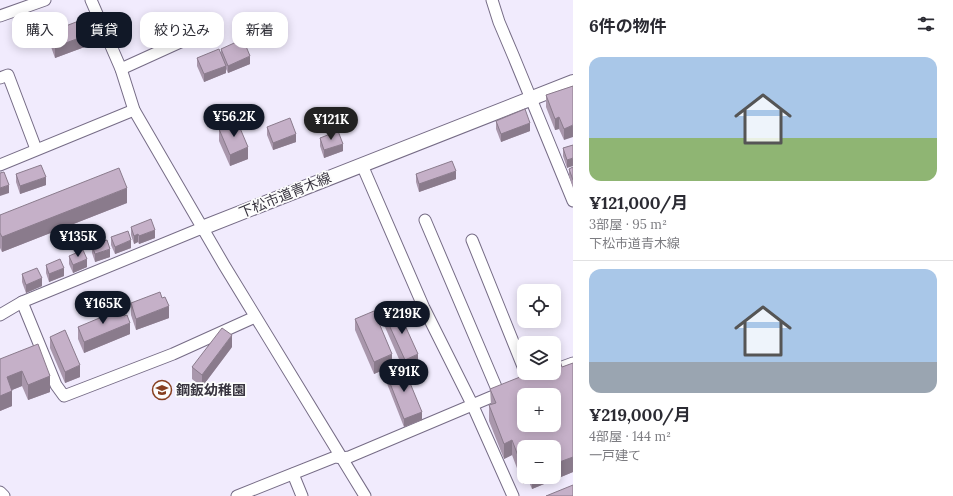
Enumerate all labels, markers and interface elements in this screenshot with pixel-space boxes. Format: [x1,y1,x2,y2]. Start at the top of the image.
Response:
chip: 購入 [12,12,68,48]
chip: 賃貸 [76,12,132,48]
chip: 絞り込み [140,12,224,48]
chip: 新着 [232,12,288,48]
icon: filters [915,13,937,35]
text: 6件の物件 [589,15,667,37]
icon: home [727,83,799,155]
pin: ¥56.2K [201,104,267,138]
pin: ¥121K [303,107,359,141]
text: ¥56.2K [212,108,256,125]
text: ¥121K [313,111,349,128]
street label: 下松市道青木線 [236,168,334,222]
text: ¥121,000/月 [589,192,688,214]
text: 3部屋 · 95 m² [589,216,667,233]
pin: ¥135K [50,224,106,258]
text: ¥135K [59,228,97,245]
text: 下松市道青木線 [589,235,680,252]
map controls [517,284,561,484]
button: locate [517,284,561,328]
pin: ¥165K [75,291,131,325]
text: ¥165K [84,295,122,312]
icon: home [727,295,799,367]
pin: ¥219K [374,301,430,335]
text: ¥219K [383,305,421,322]
button: layers [517,336,561,380]
pin: ¥91K [380,359,428,393]
text: ¥91K [388,363,420,380]
school or university icon: 鋼鈑幼稚園 [151,379,173,401]
place label: 鋼鈑幼稚園 [176,381,246,399]
button: + [517,388,561,432]
text: ¥219,000/月 [589,404,691,426]
text: 4部屋 · 144 m² [589,428,671,445]
button: − [517,440,561,484]
text: 一戸建て [589,447,641,464]

